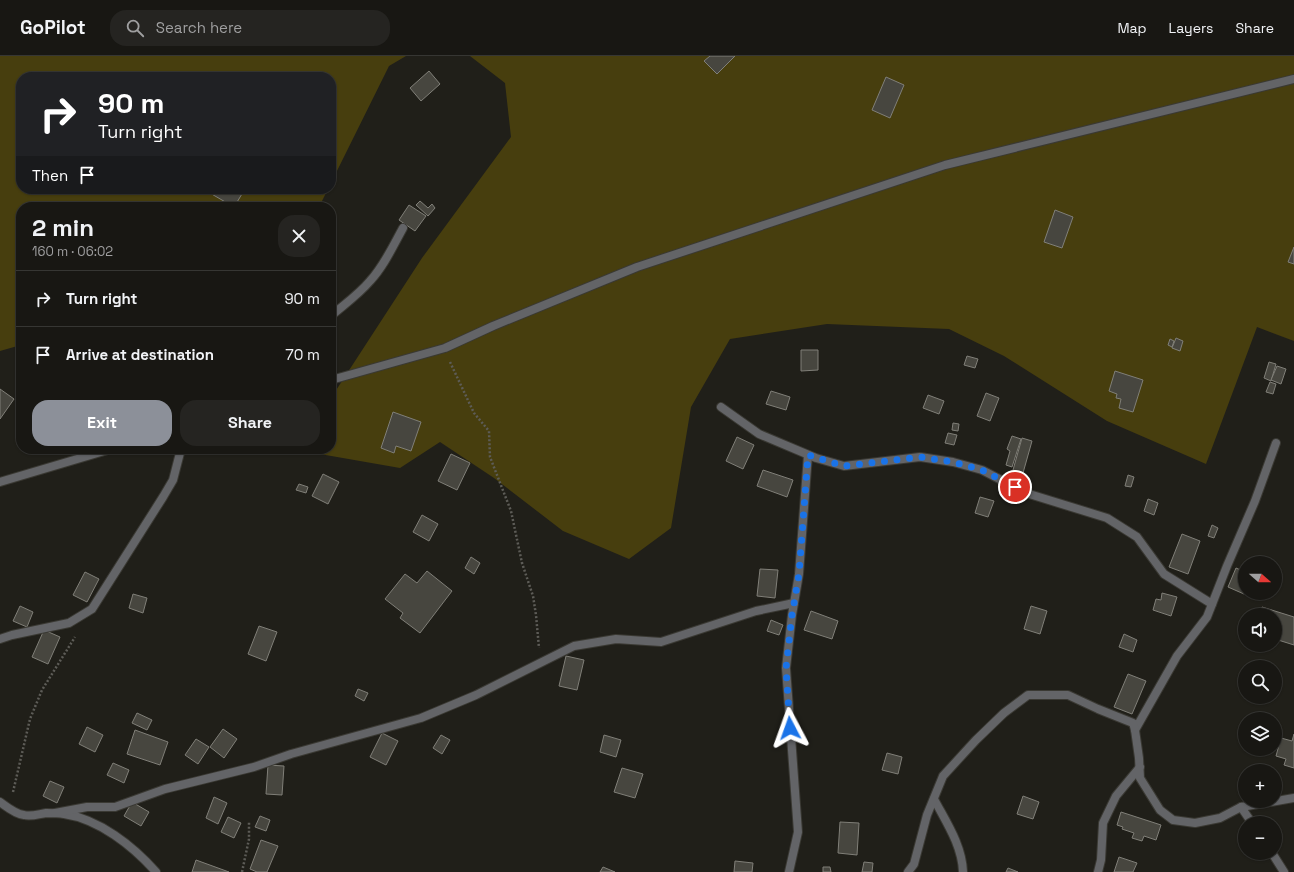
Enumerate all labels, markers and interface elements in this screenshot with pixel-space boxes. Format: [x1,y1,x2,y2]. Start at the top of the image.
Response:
search box [110,10,390,46]
text: GoPilot [20,15,86,40]
icon: search [124,17,146,39]
text: Search here [156,18,242,37]
text: Map [1117,19,1147,37]
text: Layers [1169,19,1213,37]
text: Share [1235,19,1274,37]
text: 90 m [98,85,164,121]
icon: right [32,88,84,140]
text: Turn right [98,120,182,143]
icon: arrive [76,164,98,186]
text: Then [32,166,68,185]
text: 2 min [32,212,94,243]
button: close [278,215,320,257]
text: 160 m · 06:02 [32,243,113,260]
icon: right [32,288,54,310]
text: Turn right [66,289,137,308]
text: 90 m [284,289,320,308]
icon: arrive [32,344,54,366]
text: Arrive at destination [66,345,214,364]
text: 70 m [285,345,320,364]
button: Exit [32,400,172,446]
button: Share [180,400,320,446]
pin [998,470,1032,504]
icon: arrive [1004,476,1026,498]
north arrow [1238,556,1282,600]
map controls [1238,556,1282,860]
button: sound [1238,608,1282,652]
button: search [1238,660,1282,704]
position arrow [769,707,811,749]
button: layers [1238,712,1282,756]
button: + [1238,764,1282,808]
button: − [1238,816,1282,860]

